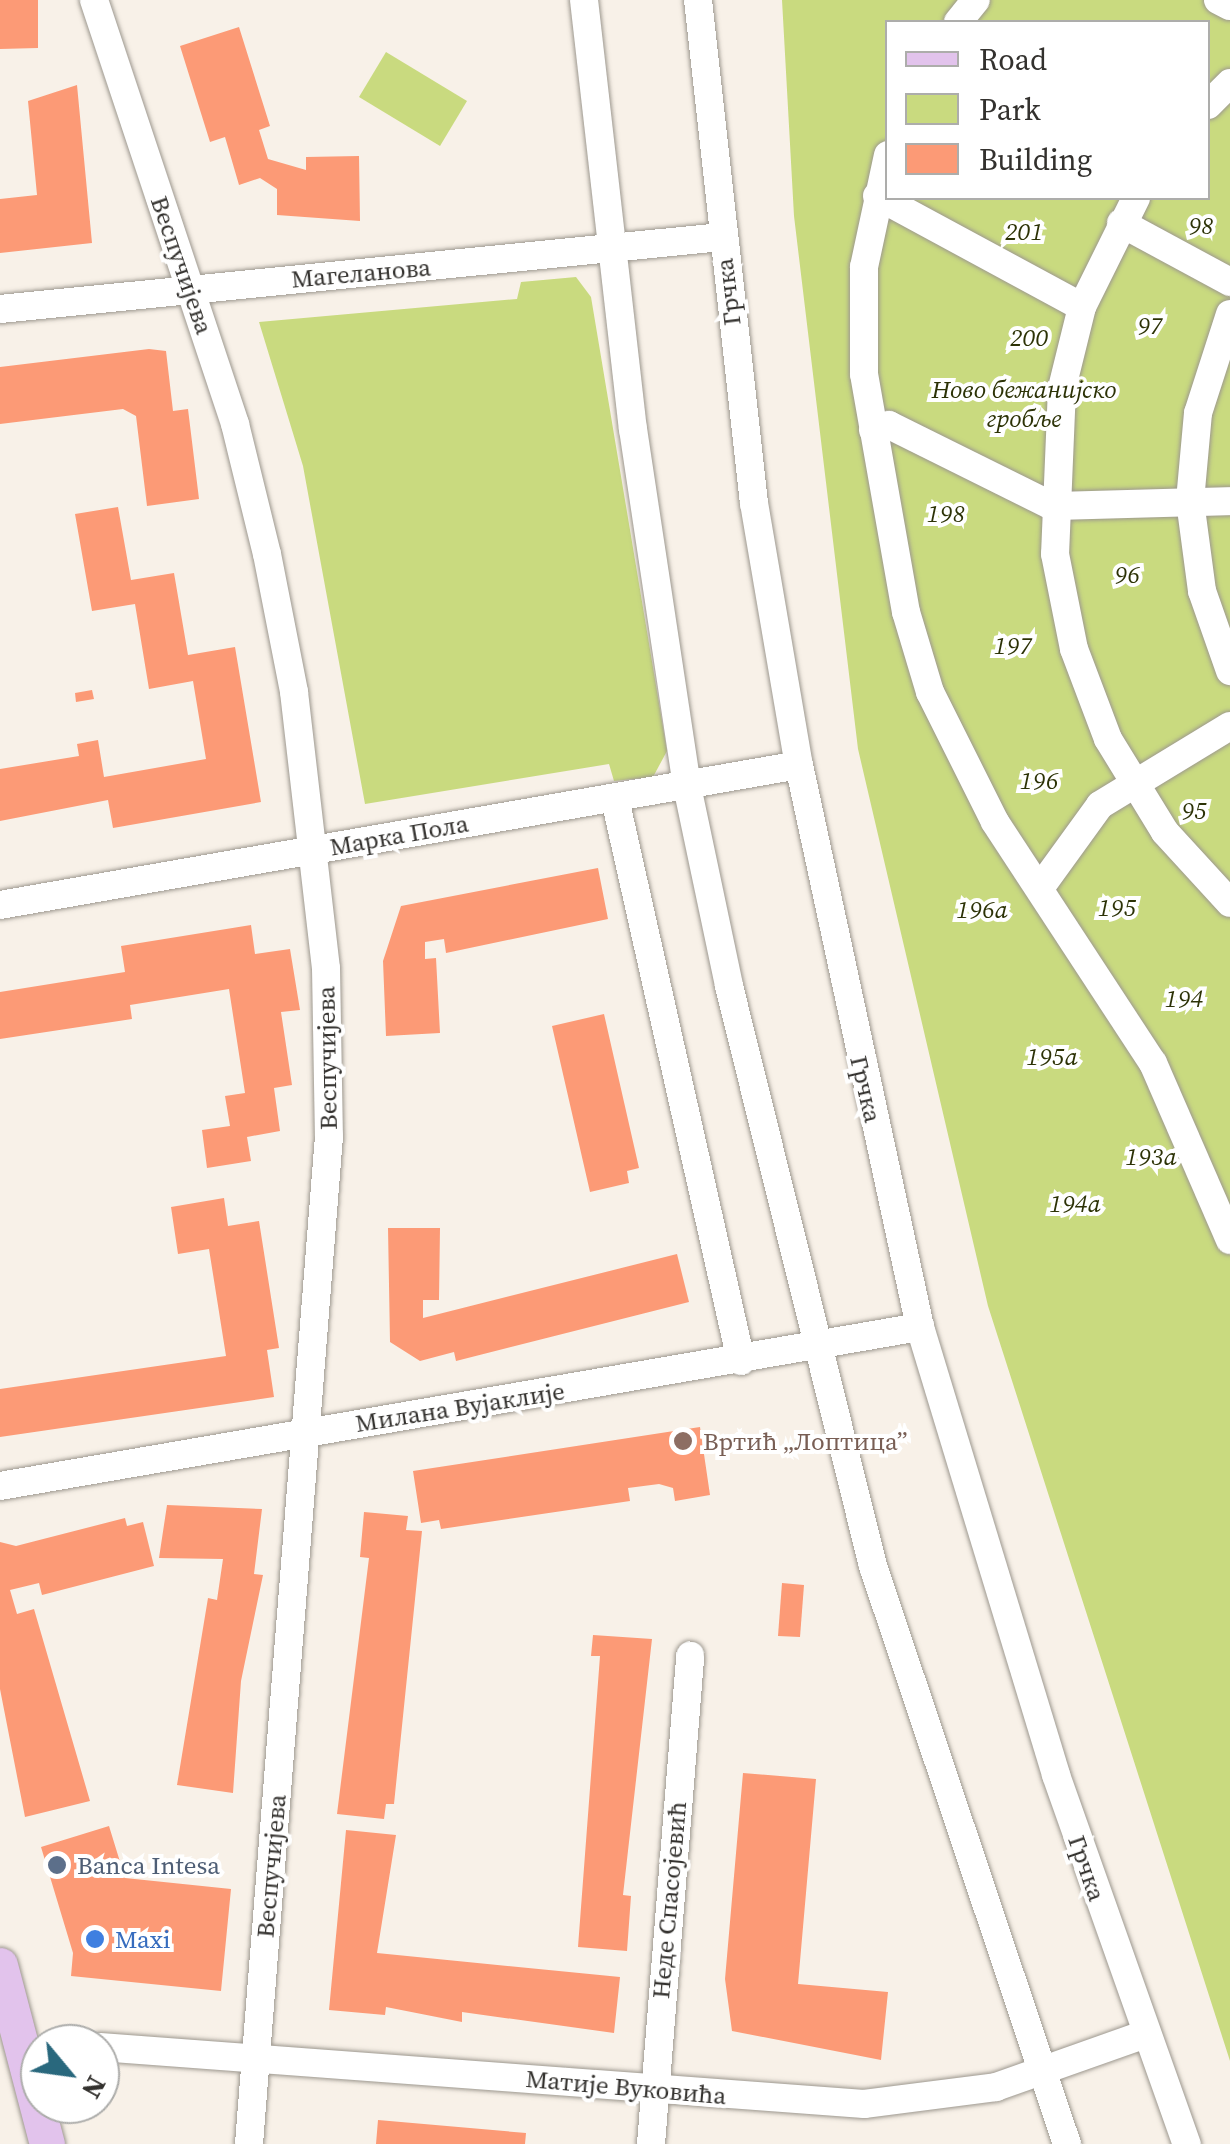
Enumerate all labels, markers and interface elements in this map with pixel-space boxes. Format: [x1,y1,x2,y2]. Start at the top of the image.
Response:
legend [885,20,1210,200]
text: Road [979,39,1047,80]
text: Park [979,89,1041,130]
text: Building [979,139,1092,180]
street label: Веспучијева [144,192,220,338]
park label: 98 [1188,210,1214,240]
park label: 201 [1005,216,1043,246]
street label: Магеланова [290,252,432,294]
street label: Грчка [709,257,747,327]
park label: 97 [1137,310,1163,340]
park label: 200 [1010,322,1048,352]
park label: Ново бежанијско гробље [932,375,1116,434]
park label: 198 [927,498,965,528]
park label: 96 [1114,559,1140,589]
park label: 197 [994,630,1032,660]
park label: 196 [1020,765,1058,795]
park label: 95 [1181,795,1207,825]
street label: Марка Пола [327,808,471,862]
park label: 195 [1098,892,1136,922]
park label: 196a [956,894,1008,924]
park label: 194 [1165,983,1203,1013]
street label: Веспучијева [311,986,343,1130]
park label: 195a [1026,1041,1078,1071]
street label: Грчка [844,1053,888,1125]
park label: 193a [1125,1141,1177,1171]
park label: 194a [1049,1188,1101,1218]
street label: Милана Вујаклије [353,1376,567,1438]
place label: Вртић „Лоптица” [703,1426,907,1456]
marker: Вртић „Лоптица” [672,1430,694,1452]
street label: Веспучијева [250,1793,292,1939]
street label: Неде Спасојевић [645,1800,693,2000]
street label: Грчка [1062,1831,1112,1905]
place label: Banca Intesa [77,1850,220,1880]
marker: Banca Intesa [46,1854,68,1876]
place label: Maxi [115,1924,170,1954]
marker: Maxi [84,1928,106,1950]
north arrow [20,2024,120,2124]
street label: Матије Вуковића [525,2063,727,2111]
text: N [73,2069,116,2106]

